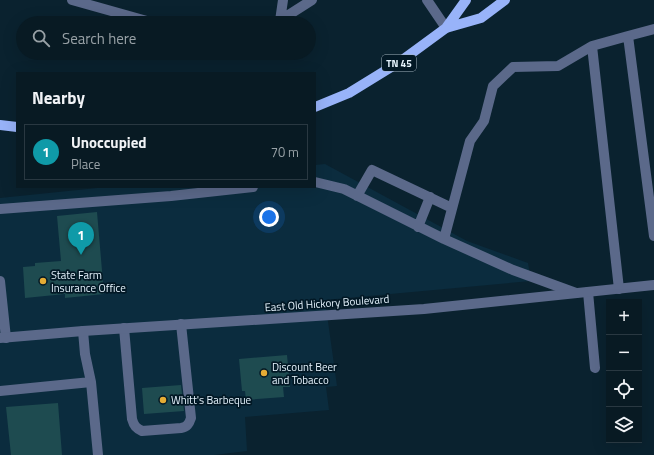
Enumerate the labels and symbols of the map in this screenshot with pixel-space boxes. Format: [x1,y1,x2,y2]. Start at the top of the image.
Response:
road number: TN 45 [382,55,416,71]
your location [259,207,279,227]
pin: 1 [68,222,94,255]
place label: State Farm Insurance Office [51,267,126,296]
marker: State Farm Insurance Office [38,276,48,286]
street label: East Old Hickory Boulevard [264,291,390,315]
place label: Discount Beer and Tobacco [272,359,337,388]
marker: Discount Beer and Tobacco [259,368,269,378]
place label: Whitt's Barbeque [171,392,252,408]
marker: Whitt's Barbeque [158,395,168,405]

